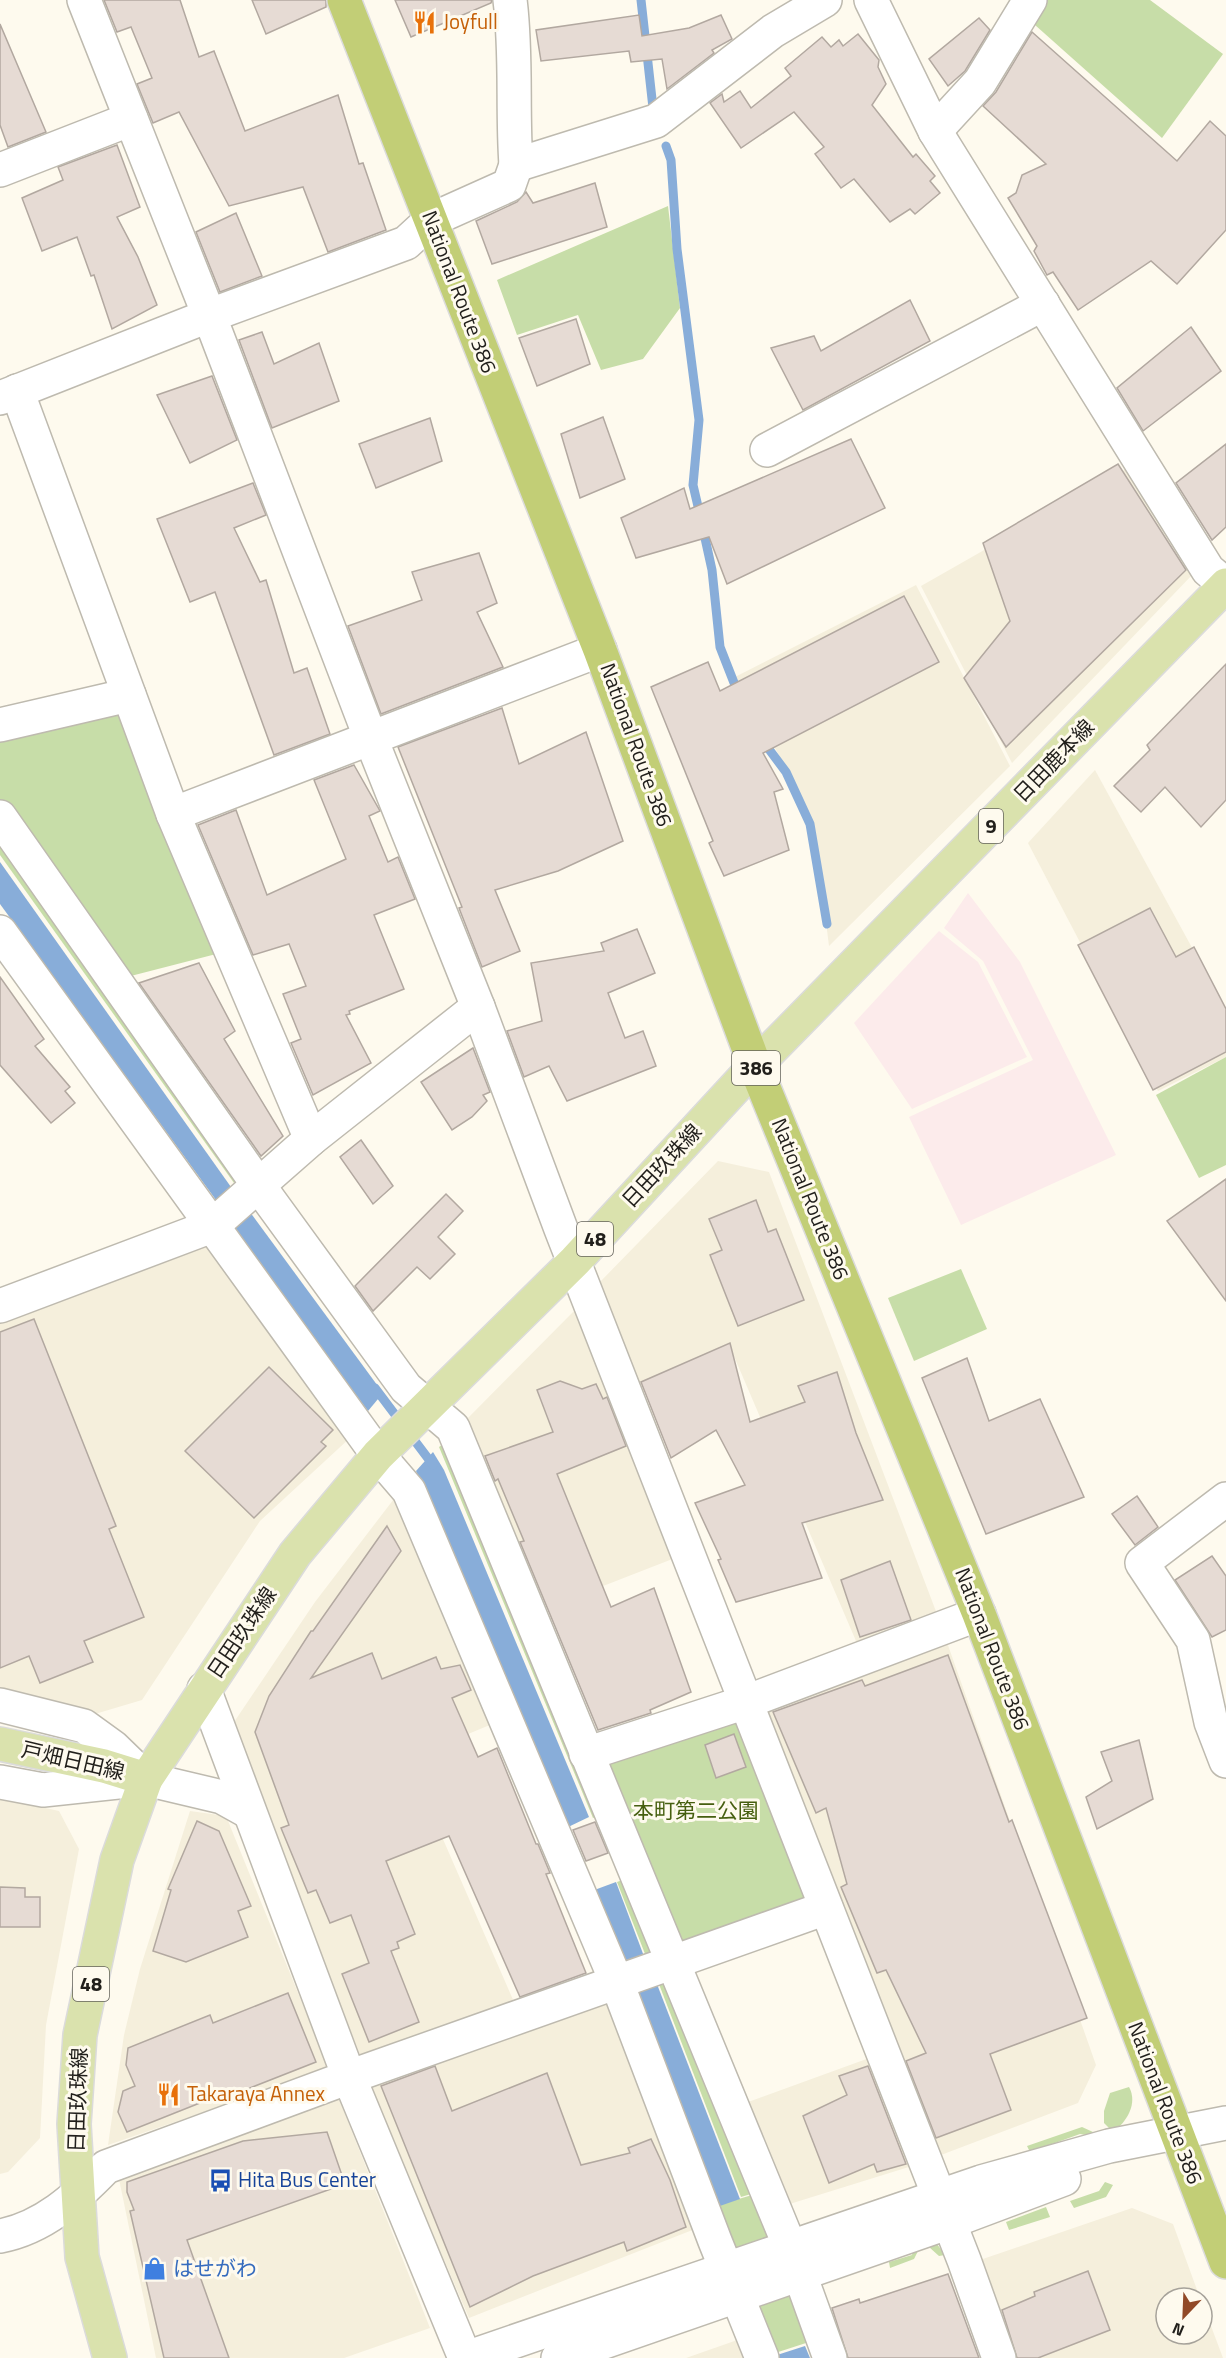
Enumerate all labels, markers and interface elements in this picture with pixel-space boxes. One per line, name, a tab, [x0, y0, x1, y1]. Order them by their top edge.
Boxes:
place label: Joyfull	[443, 5, 498, 37]
restaurant icon: Joyfull	[412, 9, 438, 35]
street label: National Route 386	[414, 206, 506, 378]
street label: National Route 386	[593, 658, 681, 831]
street label: 日田鹿本線	[1005, 711, 1101, 809]
road number: 9	[979, 809, 1003, 843]
road number: 386	[732, 1051, 780, 1085]
street label: National Route 386	[764, 1113, 858, 1284]
street label: 日田玖珠線	[614, 1116, 709, 1215]
road number: 48	[577, 1222, 613, 1256]
street label: National Route 386	[947, 1563, 1039, 1735]
street label: 日田玖珠線	[199, 1580, 284, 1685]
street label: 戸畑日田線	[18, 1733, 128, 1787]
park label: 本町第二公園	[633, 1794, 759, 1826]
road number: 48	[73, 1967, 109, 2001]
street label: National Route 386	[1120, 2017, 1212, 2189]
street label: 日田玖珠線	[59, 2047, 95, 2153]
place label: Takaraya Annex	[187, 2077, 326, 2109]
restaurant icon: Takaraya Annex	[156, 2081, 182, 2107]
place label: Hita Bus Center	[238, 2163, 376, 2195]
bus stop icon: Hita Bus Center	[207, 2167, 233, 2193]
place label: はせがわ	[173, 2252, 257, 2284]
shop icon: はせがわ	[142, 2256, 168, 2282]
north arrow	[1154, 2286, 1214, 2346]
text: N	[1168, 2317, 1188, 2343]

